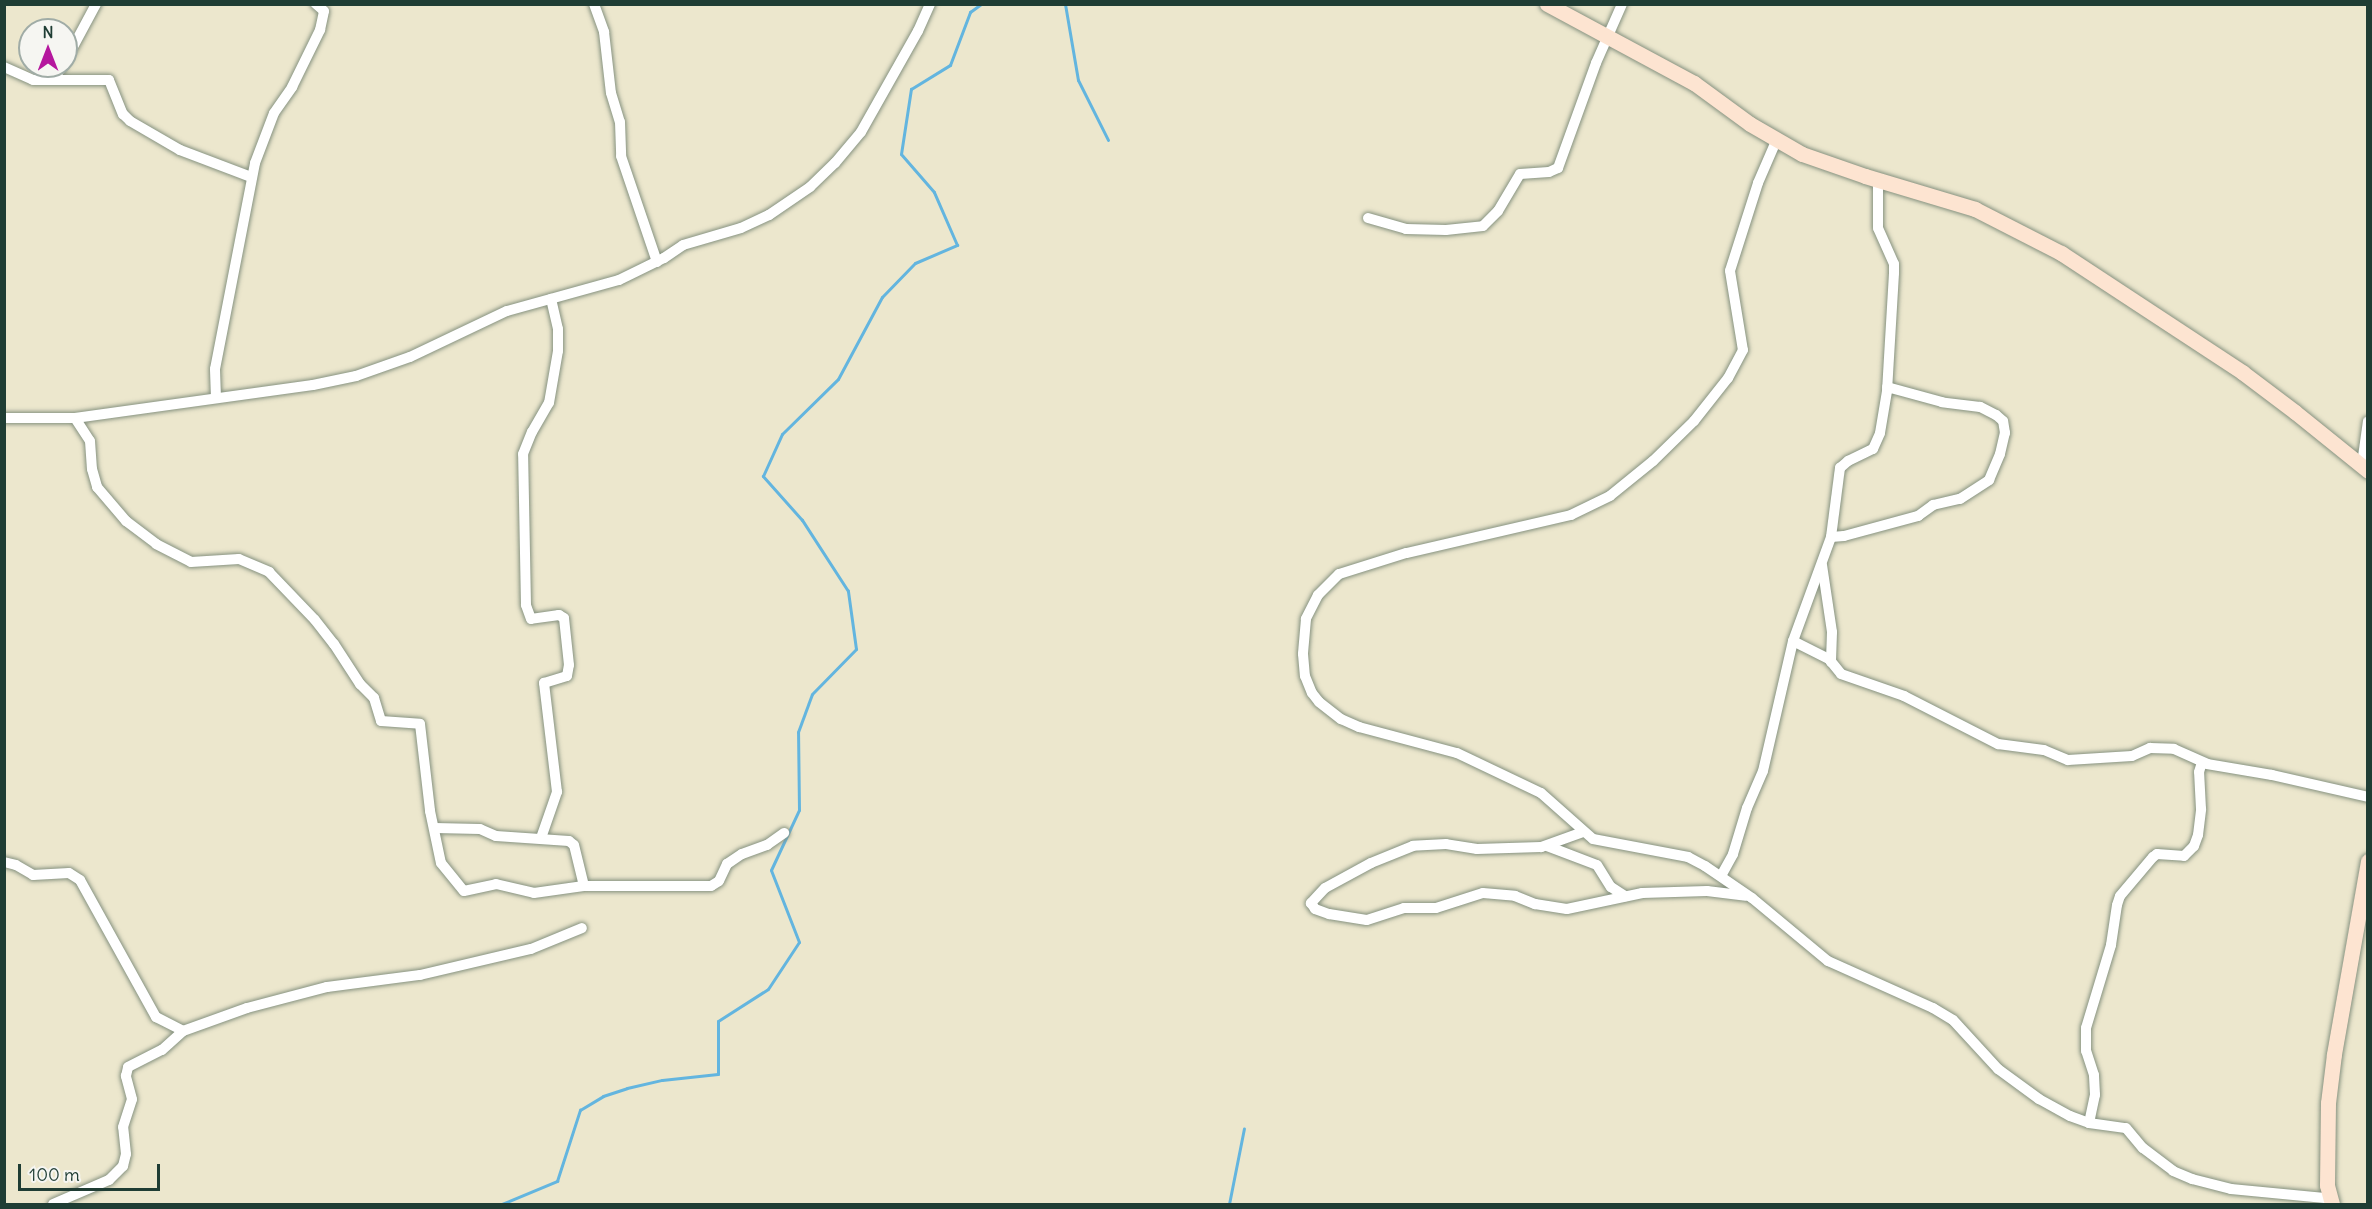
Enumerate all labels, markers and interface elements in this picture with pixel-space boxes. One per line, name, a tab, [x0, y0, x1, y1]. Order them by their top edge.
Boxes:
north arrow	[18, 18, 78, 78]
text: N	[42, 22, 54, 42]
scale bar	[21, 1152, 164, 1190]
text: 100 m	[29, 1163, 80, 1186]

